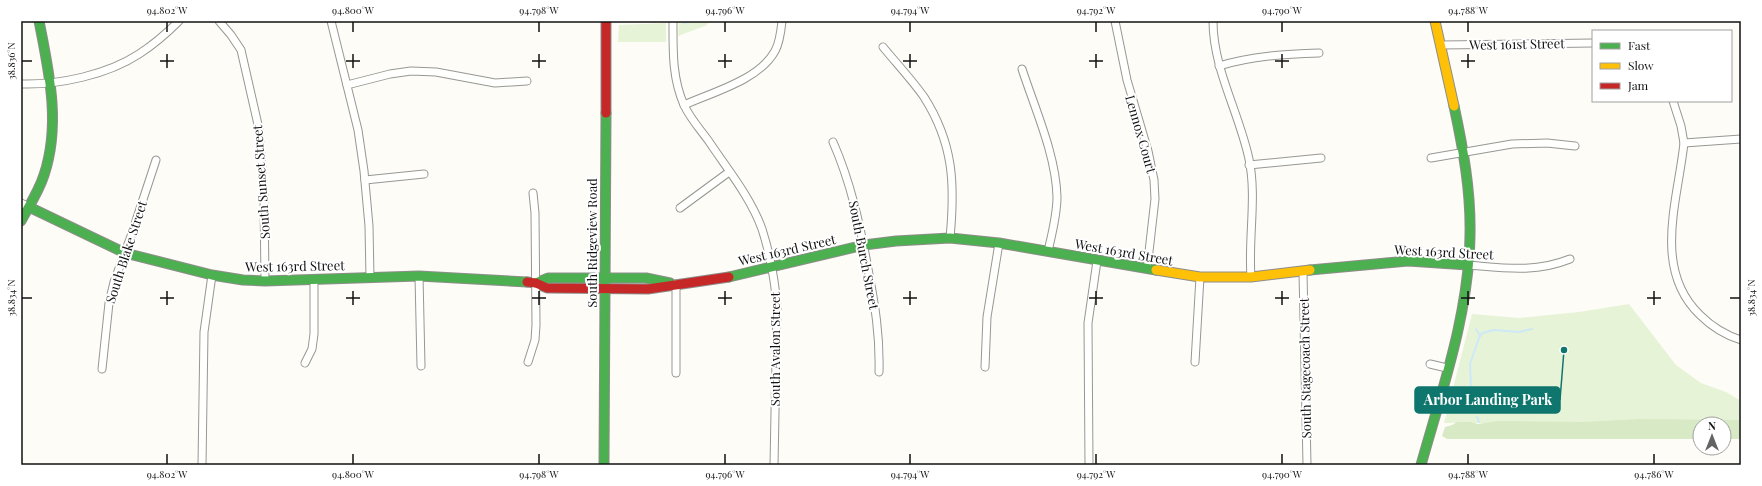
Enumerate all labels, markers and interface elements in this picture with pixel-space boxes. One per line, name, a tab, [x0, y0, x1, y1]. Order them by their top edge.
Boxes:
text: 94.802°W	[147, 3, 188, 17]
text: 94.800°W	[332, 3, 375, 17]
text: 94.798°W	[519, 3, 560, 17]
text: 94.796°W	[705, 3, 746, 17]
text: 94.794°W	[891, 3, 930, 17]
text: 94.792°W	[1077, 3, 1116, 17]
text: 94.790°W	[1262, 3, 1303, 17]
text: 94.788°W	[1448, 3, 1489, 17]
legend	[1592, 30, 1732, 102]
street label: West 161st Street	[1468, 34, 1565, 53]
text: Fast	[1628, 37, 1651, 53]
text: 38.836°N	[4, 42, 18, 80]
text: Slow	[1628, 57, 1654, 73]
text: Jam	[1627, 77, 1649, 93]
street label: Lennox Court	[1122, 93, 1161, 175]
street label: South Sunset Street	[248, 124, 273, 240]
street label: South Ridgeview Road	[583, 178, 600, 308]
street label: South Blake Street	[101, 198, 150, 305]
street label: South Burch Street	[846, 199, 883, 311]
street label: West 163rd Street	[736, 230, 838, 269]
street label: West 163rd Street	[1073, 234, 1175, 269]
street label: West 163rd Street	[1393, 240, 1495, 263]
street label: West 163rd Street	[244, 256, 345, 275]
text: 38.834°N	[4, 280, 18, 316]
text: 38.834°N	[1744, 280, 1758, 316]
street label: South Avalon Street	[766, 291, 783, 406]
street label: South Stagecoach Street	[1295, 297, 1314, 438]
callout: Arbor Landing Park	[1415, 387, 1560, 413]
text: Arbor Landing Park	[1423, 390, 1553, 409]
north arrow	[1692, 416, 1732, 456]
text: N	[1708, 418, 1716, 433]
text: 94.802°W	[147, 467, 188, 481]
text: 94.800°W	[332, 467, 375, 481]
text: 94.798°W	[519, 467, 560, 481]
text: 94.796°W	[705, 467, 746, 481]
text: 94.794°W	[891, 467, 930, 481]
text: 94.792°W	[1077, 467, 1116, 481]
text: 94.790°W	[1262, 467, 1303, 481]
text: 94.788°W	[1448, 467, 1489, 481]
text: 94.786°W	[1634, 467, 1675, 481]

